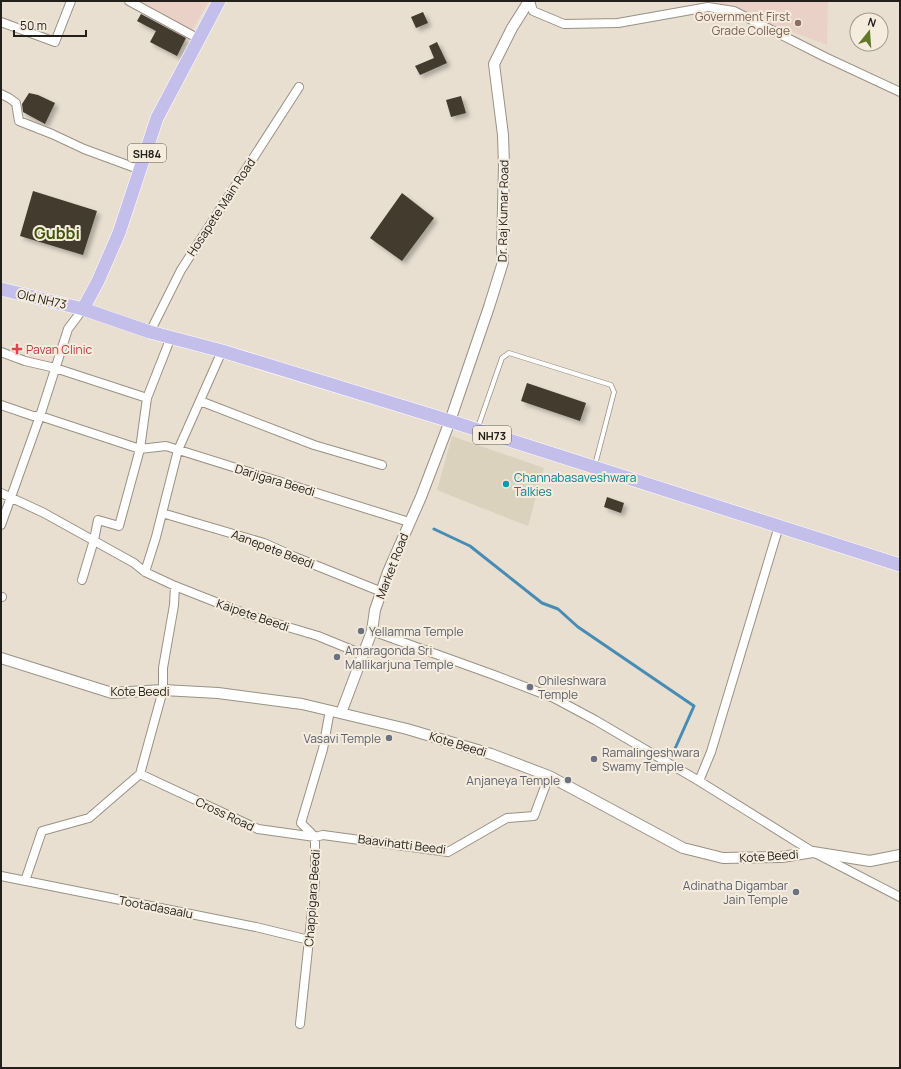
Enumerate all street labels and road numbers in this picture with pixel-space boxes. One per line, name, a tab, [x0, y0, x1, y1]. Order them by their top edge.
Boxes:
road number: SH84	[128, 144, 166, 162]
street label: Hosapete Main Road	[183, 155, 259, 259]
street label: Dr. Raj Kumar Road	[494, 160, 512, 262]
street label: Old NH73	[16, 285, 68, 313]
road number: NH73	[473, 426, 511, 444]
street label: Darjigara Beedi	[233, 460, 317, 500]
street label: Aanepete Beedi	[229, 525, 317, 573]
street label: Market Road	[372, 530, 412, 602]
street label: Kaipete Beedi	[214, 595, 292, 635]
street label: Kote Beedi	[110, 683, 170, 700]
street label: Kote Beedi	[427, 727, 489, 761]
street label: Cross Road	[193, 793, 257, 835]
street label: Baavihatti Beedi	[357, 830, 447, 858]
street label: Kote Beedi	[739, 845, 799, 867]
street label: Chappigara Beedi	[300, 849, 324, 947]
street label: Tootadasaalu	[117, 891, 195, 923]

